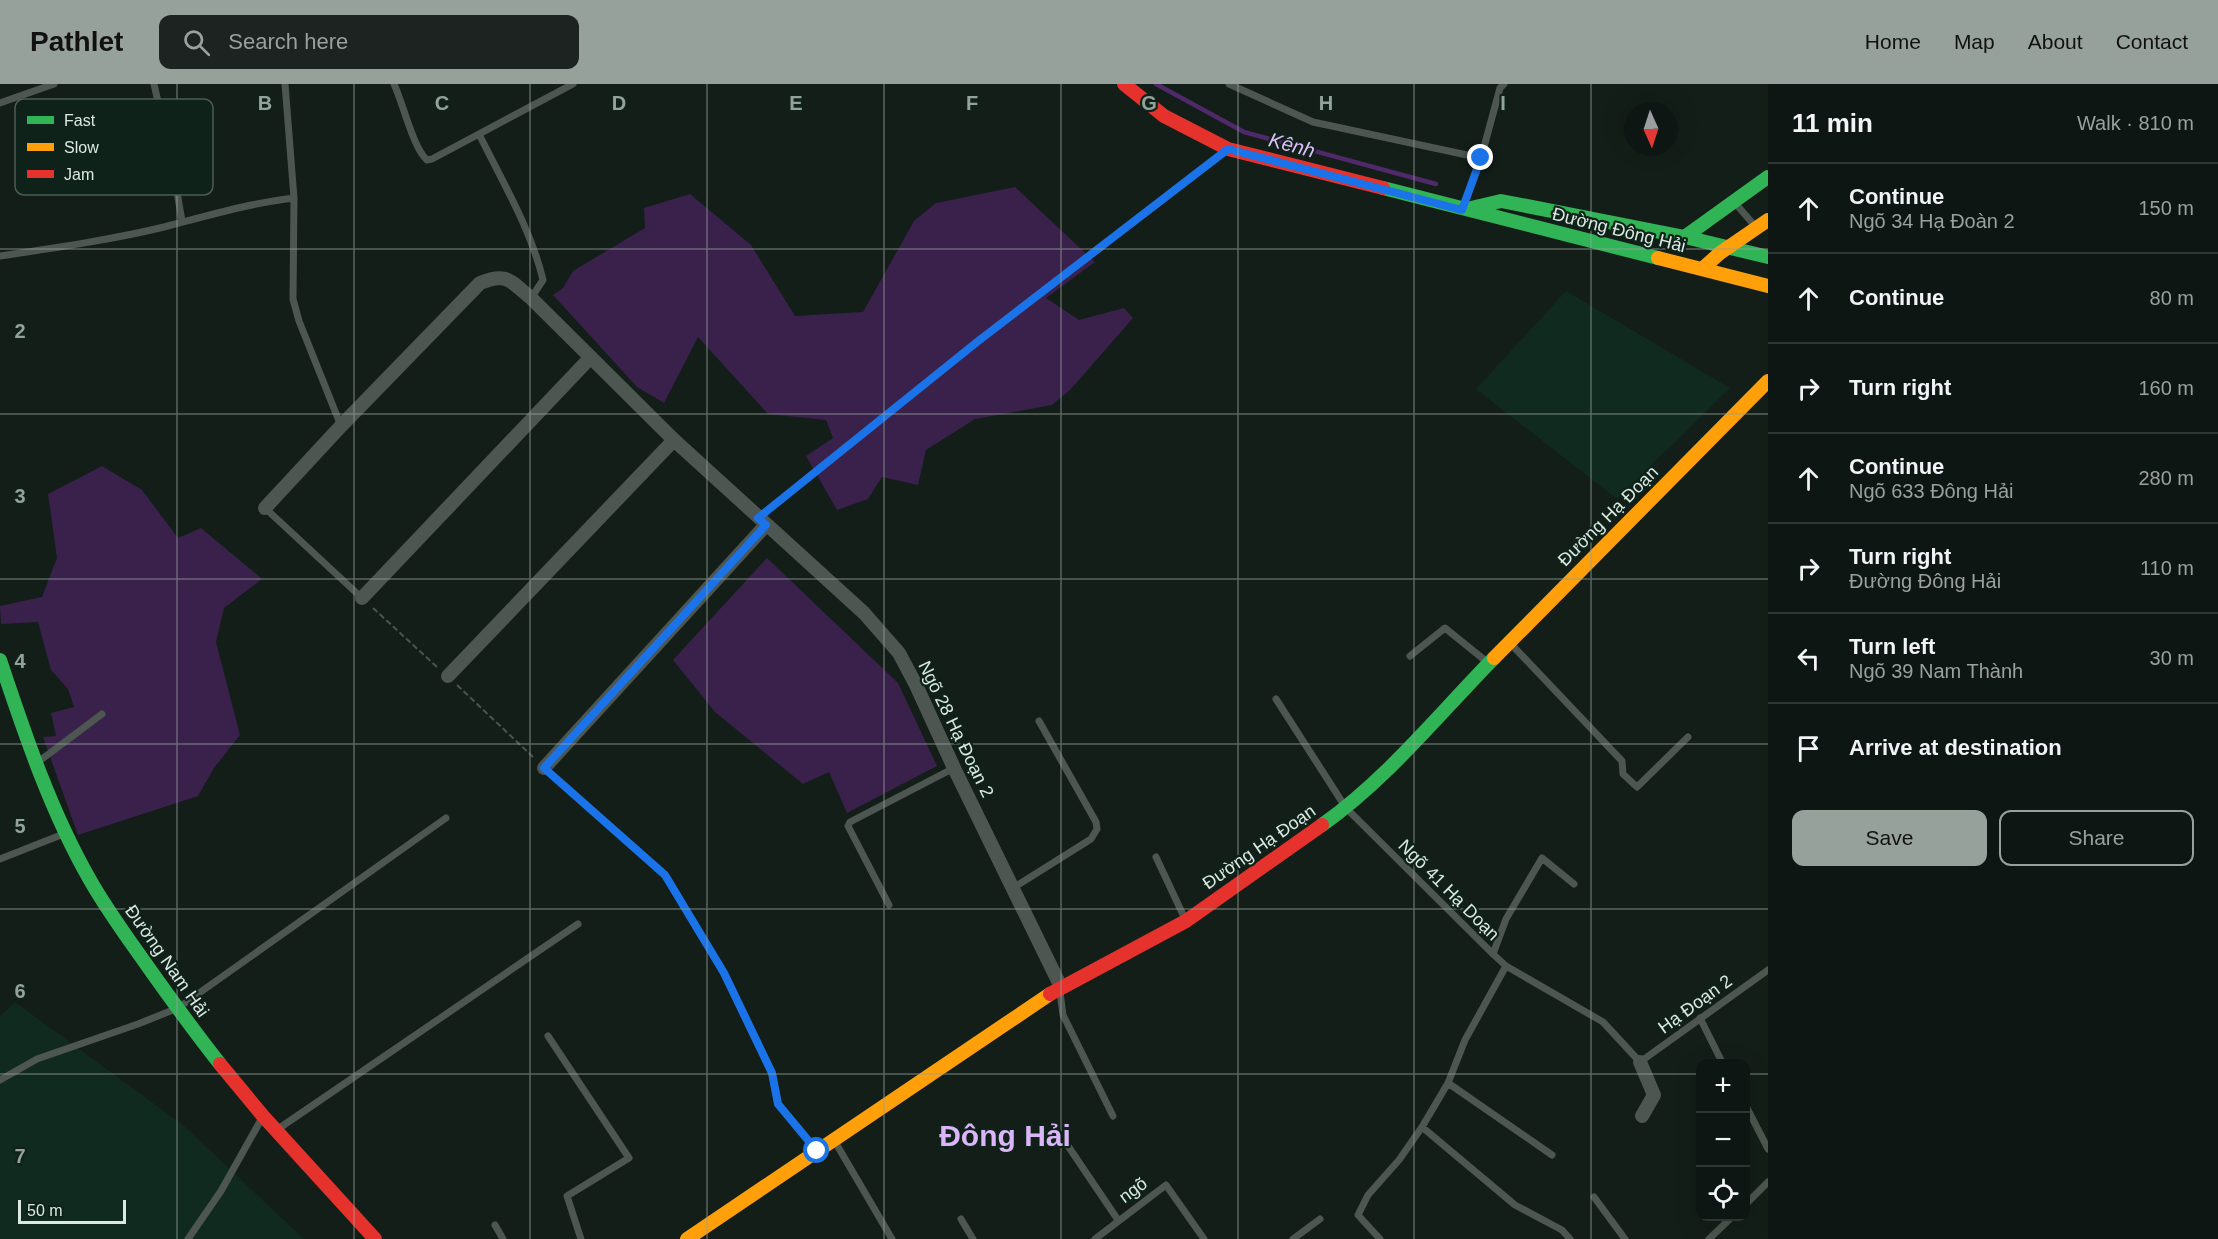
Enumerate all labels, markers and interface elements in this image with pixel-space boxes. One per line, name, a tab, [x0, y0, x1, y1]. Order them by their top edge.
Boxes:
search box	[159, 15, 579, 69]
text: Pathlet	[30, 26, 123, 57]
icon: search	[180, 26, 213, 59]
text: Search here	[228, 29, 348, 54]
text: Home	[1865, 30, 1921, 53]
text: Map	[1954, 30, 1995, 53]
text: About	[2028, 30, 2083, 53]
text: Contact	[2116, 30, 2188, 53]
text: B	[258, 92, 272, 114]
text: C	[435, 92, 449, 114]
text: D	[612, 92, 626, 114]
text: E	[789, 92, 803, 114]
text: F	[966, 92, 978, 114]
text: G	[1141, 92, 1157, 114]
text: H	[1319, 92, 1333, 114]
text: I	[1500, 92, 1506, 114]
legend	[15, 99, 213, 195]
north arrow	[1624, 102, 1678, 156]
text: 11 min	[1792, 108, 1873, 138]
text: Fast	[64, 112, 96, 129]
text: Walk · 810 m	[2077, 112, 2194, 134]
water label: Kênh	[1267, 128, 1317, 162]
text: Slow	[64, 139, 99, 156]
route end	[1467, 144, 1493, 170]
text: Jam	[64, 166, 94, 183]
text: Continue	[1849, 184, 1944, 209]
icon: ahead	[1792, 192, 1825, 225]
text: 150 m	[2138, 197, 2194, 219]
street label: Đường Đông Hải	[1550, 204, 1688, 256]
text: Ngõ 34 Hạ Đoàn 2	[1849, 210, 2015, 232]
icon: ahead	[1792, 282, 1825, 315]
text: Continue	[1849, 285, 1944, 310]
text: 80 m	[2150, 287, 2194, 309]
text: 2	[14, 320, 26, 342]
icon: right	[1792, 372, 1825, 405]
text: Turn right	[1849, 375, 1951, 400]
text: 160 m	[2138, 377, 2194, 399]
text: Continue	[1849, 454, 1944, 479]
street label: Đường Hạ Đoạn	[1554, 462, 1662, 570]
icon: ahead	[1792, 462, 1825, 495]
text: 280 m	[2138, 467, 2194, 489]
text: Ngõ 633 Đông Hải	[1849, 480, 2014, 502]
text: 3	[14, 485, 26, 507]
text: Turn right	[1849, 544, 1951, 569]
icon: right	[1792, 552, 1825, 585]
text: 110 m	[2140, 557, 2194, 579]
text: Đường Đông Hải	[1849, 570, 2001, 592]
text: Turn left	[1849, 634, 1935, 659]
icon: left	[1792, 642, 1825, 675]
text: 30 m	[2150, 647, 2194, 669]
text: 4	[14, 650, 26, 672]
street label: Ngõ 28 Hạ Đoạn 2	[914, 658, 998, 800]
text: Ngõ 39 Nam Thành	[1849, 660, 2023, 682]
icon: arrive	[1792, 732, 1825, 765]
text: Arrive at destination	[1849, 735, 2062, 760]
street label: Đường Hạ Đoạn	[1199, 801, 1319, 893]
button: Save	[1792, 810, 1987, 866]
button: Share	[1999, 810, 2194, 866]
text: 5	[14, 815, 26, 837]
street label: Ngõ 41 Hạ Doạn	[1395, 836, 1503, 944]
street label: Đường Nam Hải	[121, 901, 213, 1021]
street label: Hạ Đoạn 2	[1654, 971, 1736, 1037]
text: 6	[14, 980, 26, 1002]
map controls	[1696, 1059, 1750, 1221]
button: +	[1696, 1059, 1750, 1113]
button: −	[1696, 1113, 1750, 1167]
district label: Đông Hải	[939, 1119, 1071, 1152]
route start	[803, 1137, 829, 1163]
text: 7	[14, 1145, 26, 1167]
button: locate	[1696, 1167, 1750, 1221]
street label: ngõ	[1115, 1173, 1151, 1207]
scale bar	[18, 1197, 126, 1224]
text: 50 m	[27, 1202, 63, 1219]

